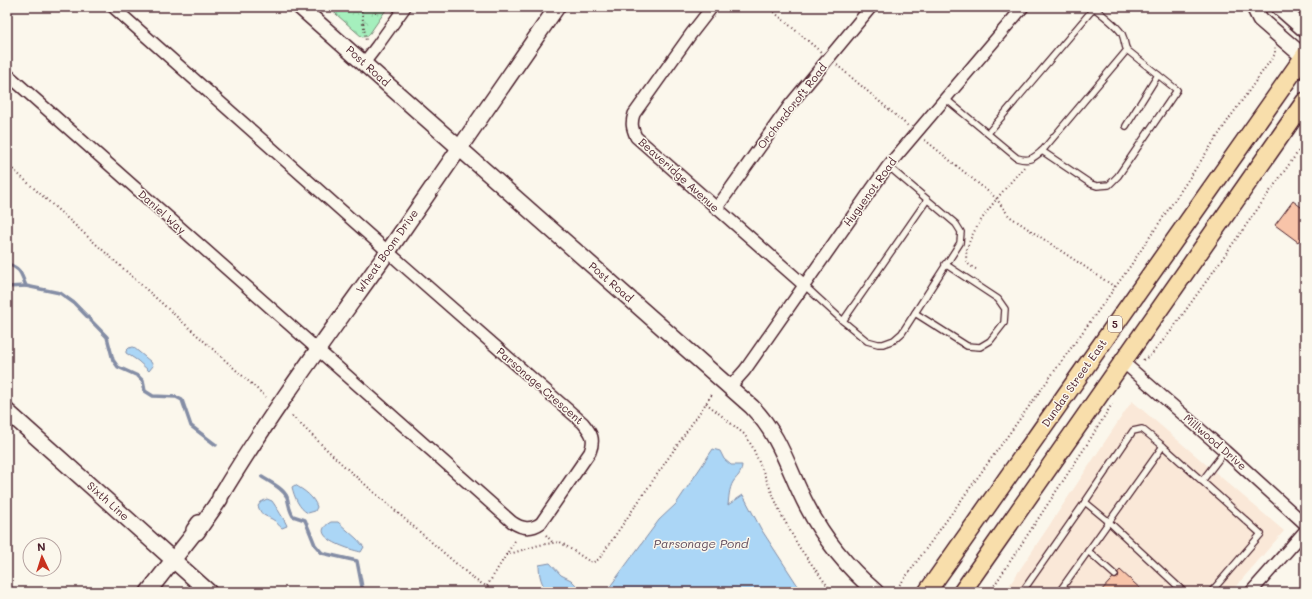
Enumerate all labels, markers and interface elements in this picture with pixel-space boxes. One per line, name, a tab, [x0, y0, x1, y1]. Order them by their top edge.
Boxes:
street label: Post Road	[343, 42, 394, 89]
street label: Orchardcroft Road	[753, 60, 830, 152]
street label: Beaveridge Avenue	[636, 134, 723, 215]
street label: Huguenot Road	[840, 154, 900, 229]
street label: Daniel Way	[135, 186, 190, 237]
street label: Wheat Boom Drive	[352, 206, 421, 296]
street label: Post Road	[586, 258, 637, 305]
road number: 5	[1108, 316, 1122, 332]
street label: Dundas Street East	[1038, 336, 1110, 430]
street label: Parsonage Crescent	[494, 344, 587, 428]
street label: Millwood Drive	[1181, 410, 1250, 473]
street label: Sixth Line	[84, 478, 133, 524]
water label: Parsonage Pond	[654, 535, 750, 551]
north arrow	[22, 537, 62, 577]
text: N	[37, 539, 46, 554]

